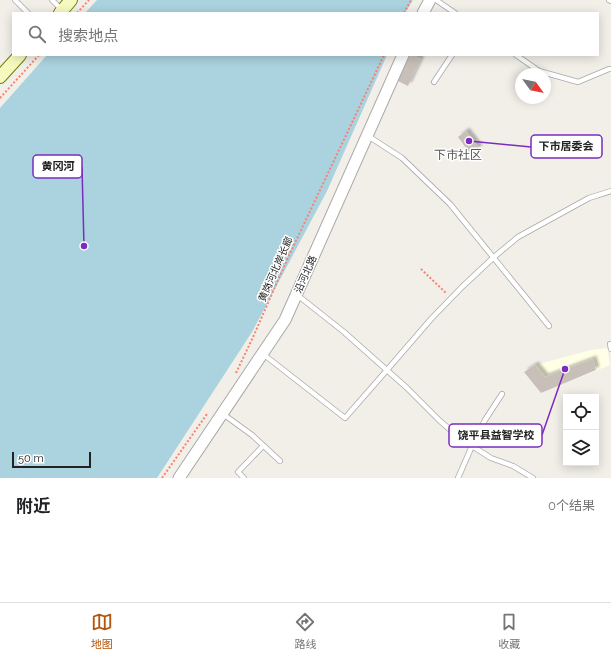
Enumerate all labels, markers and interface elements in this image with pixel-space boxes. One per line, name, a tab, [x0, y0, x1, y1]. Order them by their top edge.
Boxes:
search box	[12, 12, 599, 56]
icon: search	[26, 23, 48, 45]
text: 搜索地点	[58, 27, 118, 45]
north arrow	[515, 68, 551, 104]
callout: 下市居委会	[531, 135, 602, 158]
text: 下市居委会	[539, 140, 594, 153]
district label: 下市社区	[434, 148, 482, 162]
callout: 黄冈河	[33, 155, 82, 178]
text: 黄冈河	[42, 160, 75, 173]
street label: 黄岗河北岸长廊	[256, 235, 295, 303]
street label: 沿河北路	[292, 254, 319, 295]
map controls	[563, 394, 599, 466]
button: locate	[563, 394, 599, 430]
callout: 饶平县益智学校	[449, 424, 542, 447]
text: 饶平县益智学校	[458, 429, 535, 442]
button: layers	[563, 430, 599, 466]
scale bar	[12, 450, 91, 469]
text: 50 m	[18, 452, 44, 465]
text: 附近	[16, 496, 50, 516]
text: 0个结果	[548, 498, 595, 513]
tab: 地图	[91, 611, 113, 651]
tab: 路线	[294, 611, 316, 651]
tab: 收藏	[498, 611, 520, 651]

